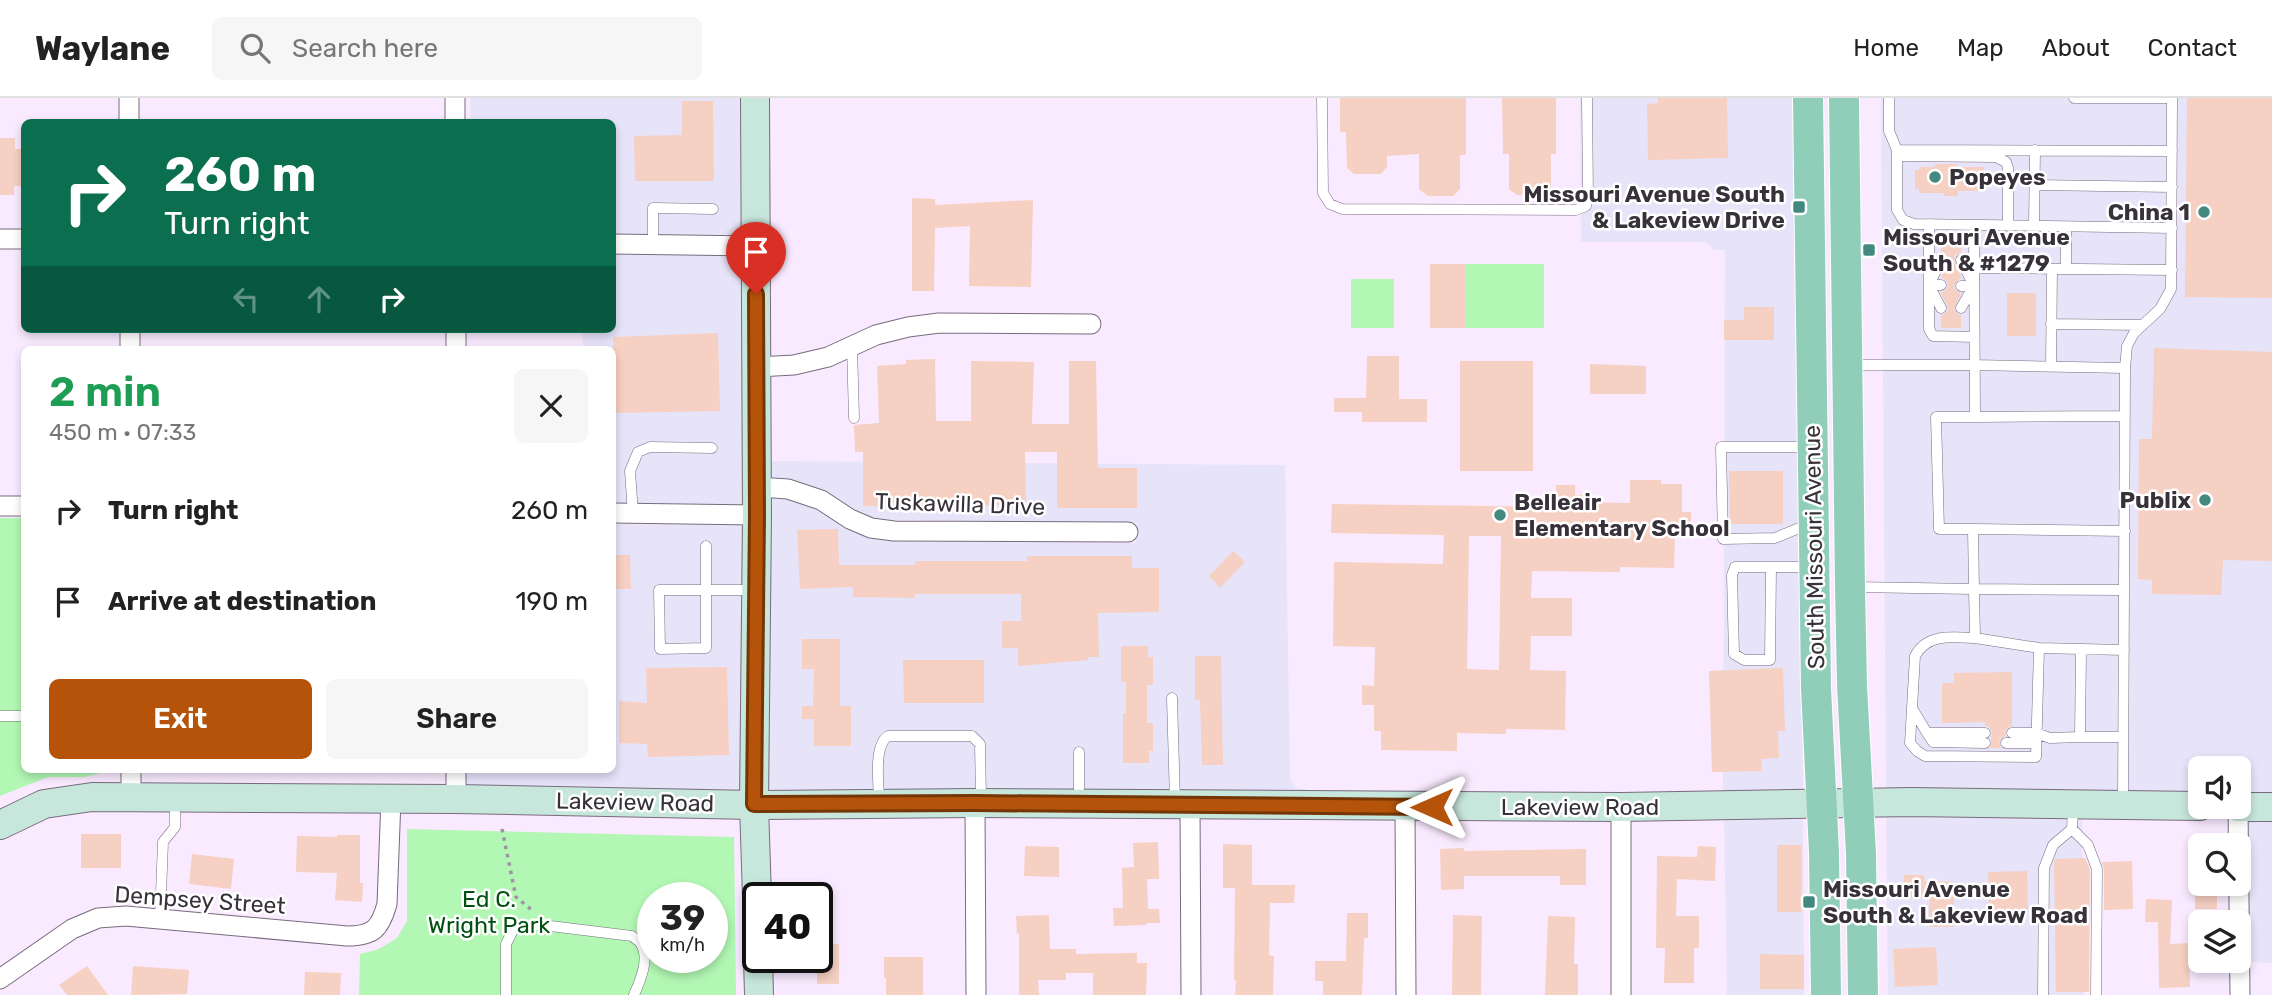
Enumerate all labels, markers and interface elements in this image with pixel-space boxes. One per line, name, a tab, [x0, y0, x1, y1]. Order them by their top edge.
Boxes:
search box	[212, 17, 702, 80]
text: Waylane	[35, 29, 170, 68]
icon: search	[236, 29, 274, 67]
text: Search here	[292, 33, 438, 64]
text: Home	[1853, 34, 1919, 62]
text: Map	[1957, 34, 2004, 62]
text: About	[2042, 34, 2110, 62]
text: Contact	[2148, 34, 2237, 62]
text: 260 m	[164, 145, 316, 203]
icon: right	[49, 147, 140, 238]
place label: Popeyes	[1949, 163, 2046, 191]
marker: Popeyes	[1927, 169, 1943, 185]
place label: Missouri Avenue South & Lakeview Drive	[1523, 180, 1785, 234]
place label: China 1	[2108, 198, 2190, 226]
marker: Missouri Avenue South & Lakeview Drive	[1791, 199, 1807, 215]
text: Turn right	[164, 204, 309, 242]
marker: China 1	[2196, 204, 2212, 220]
pin	[726, 222, 786, 294]
place label: Missouri Avenue South & #1279	[1883, 223, 2070, 277]
icon: arrive	[737, 233, 775, 271]
marker: Missouri Avenue South & #1279	[1861, 242, 1877, 258]
icon: left	[227, 280, 265, 318]
icon: ahead	[300, 280, 338, 318]
icon: right	[373, 280, 411, 318]
text: 2 min	[49, 367, 161, 417]
button: close	[514, 369, 588, 443]
text: 450 m · 07:33	[49, 418, 196, 446]
street label: South Missouri Avenue	[1798, 425, 1830, 669]
place label: Publix	[2120, 486, 2191, 514]
street label: Tuskawilla Drive	[874, 487, 1046, 521]
place label: Belleair Elementary School	[1514, 488, 1730, 542]
icon: right	[49, 492, 87, 530]
marker: Publix	[2197, 492, 2213, 508]
text: Turn right	[108, 495, 238, 526]
text: 260 m	[511, 495, 588, 526]
marker: Belleair Elementary School	[1492, 507, 1508, 523]
icon: arrive	[49, 583, 87, 621]
text: Arrive at destination	[108, 586, 376, 617]
text: 190 m	[515, 586, 588, 617]
button: Exit	[49, 679, 312, 759]
button: Share	[326, 679, 588, 759]
map controls	[2188, 756, 2251, 973]
button: sound	[2188, 756, 2251, 819]
position arrow	[1395, 770, 1469, 844]
street label: Lakeview Road	[556, 787, 714, 817]
street label: Lakeview Road	[1501, 793, 1659, 821]
button: search	[2188, 833, 2251, 896]
place label: Missouri Avenue South & Lakeview Road	[1823, 875, 2088, 929]
street label: Dempsey Street	[114, 880, 286, 920]
speed limit sign: 40	[742, 882, 833, 973]
park label: Ed C. Wright Park	[428, 885, 550, 939]
marker: Missouri Avenue South & Lakeview Road	[1801, 894, 1817, 910]
text: 39	[660, 897, 705, 939]
button: layers	[2188, 910, 2251, 973]
text: km/h	[660, 934, 705, 956]

